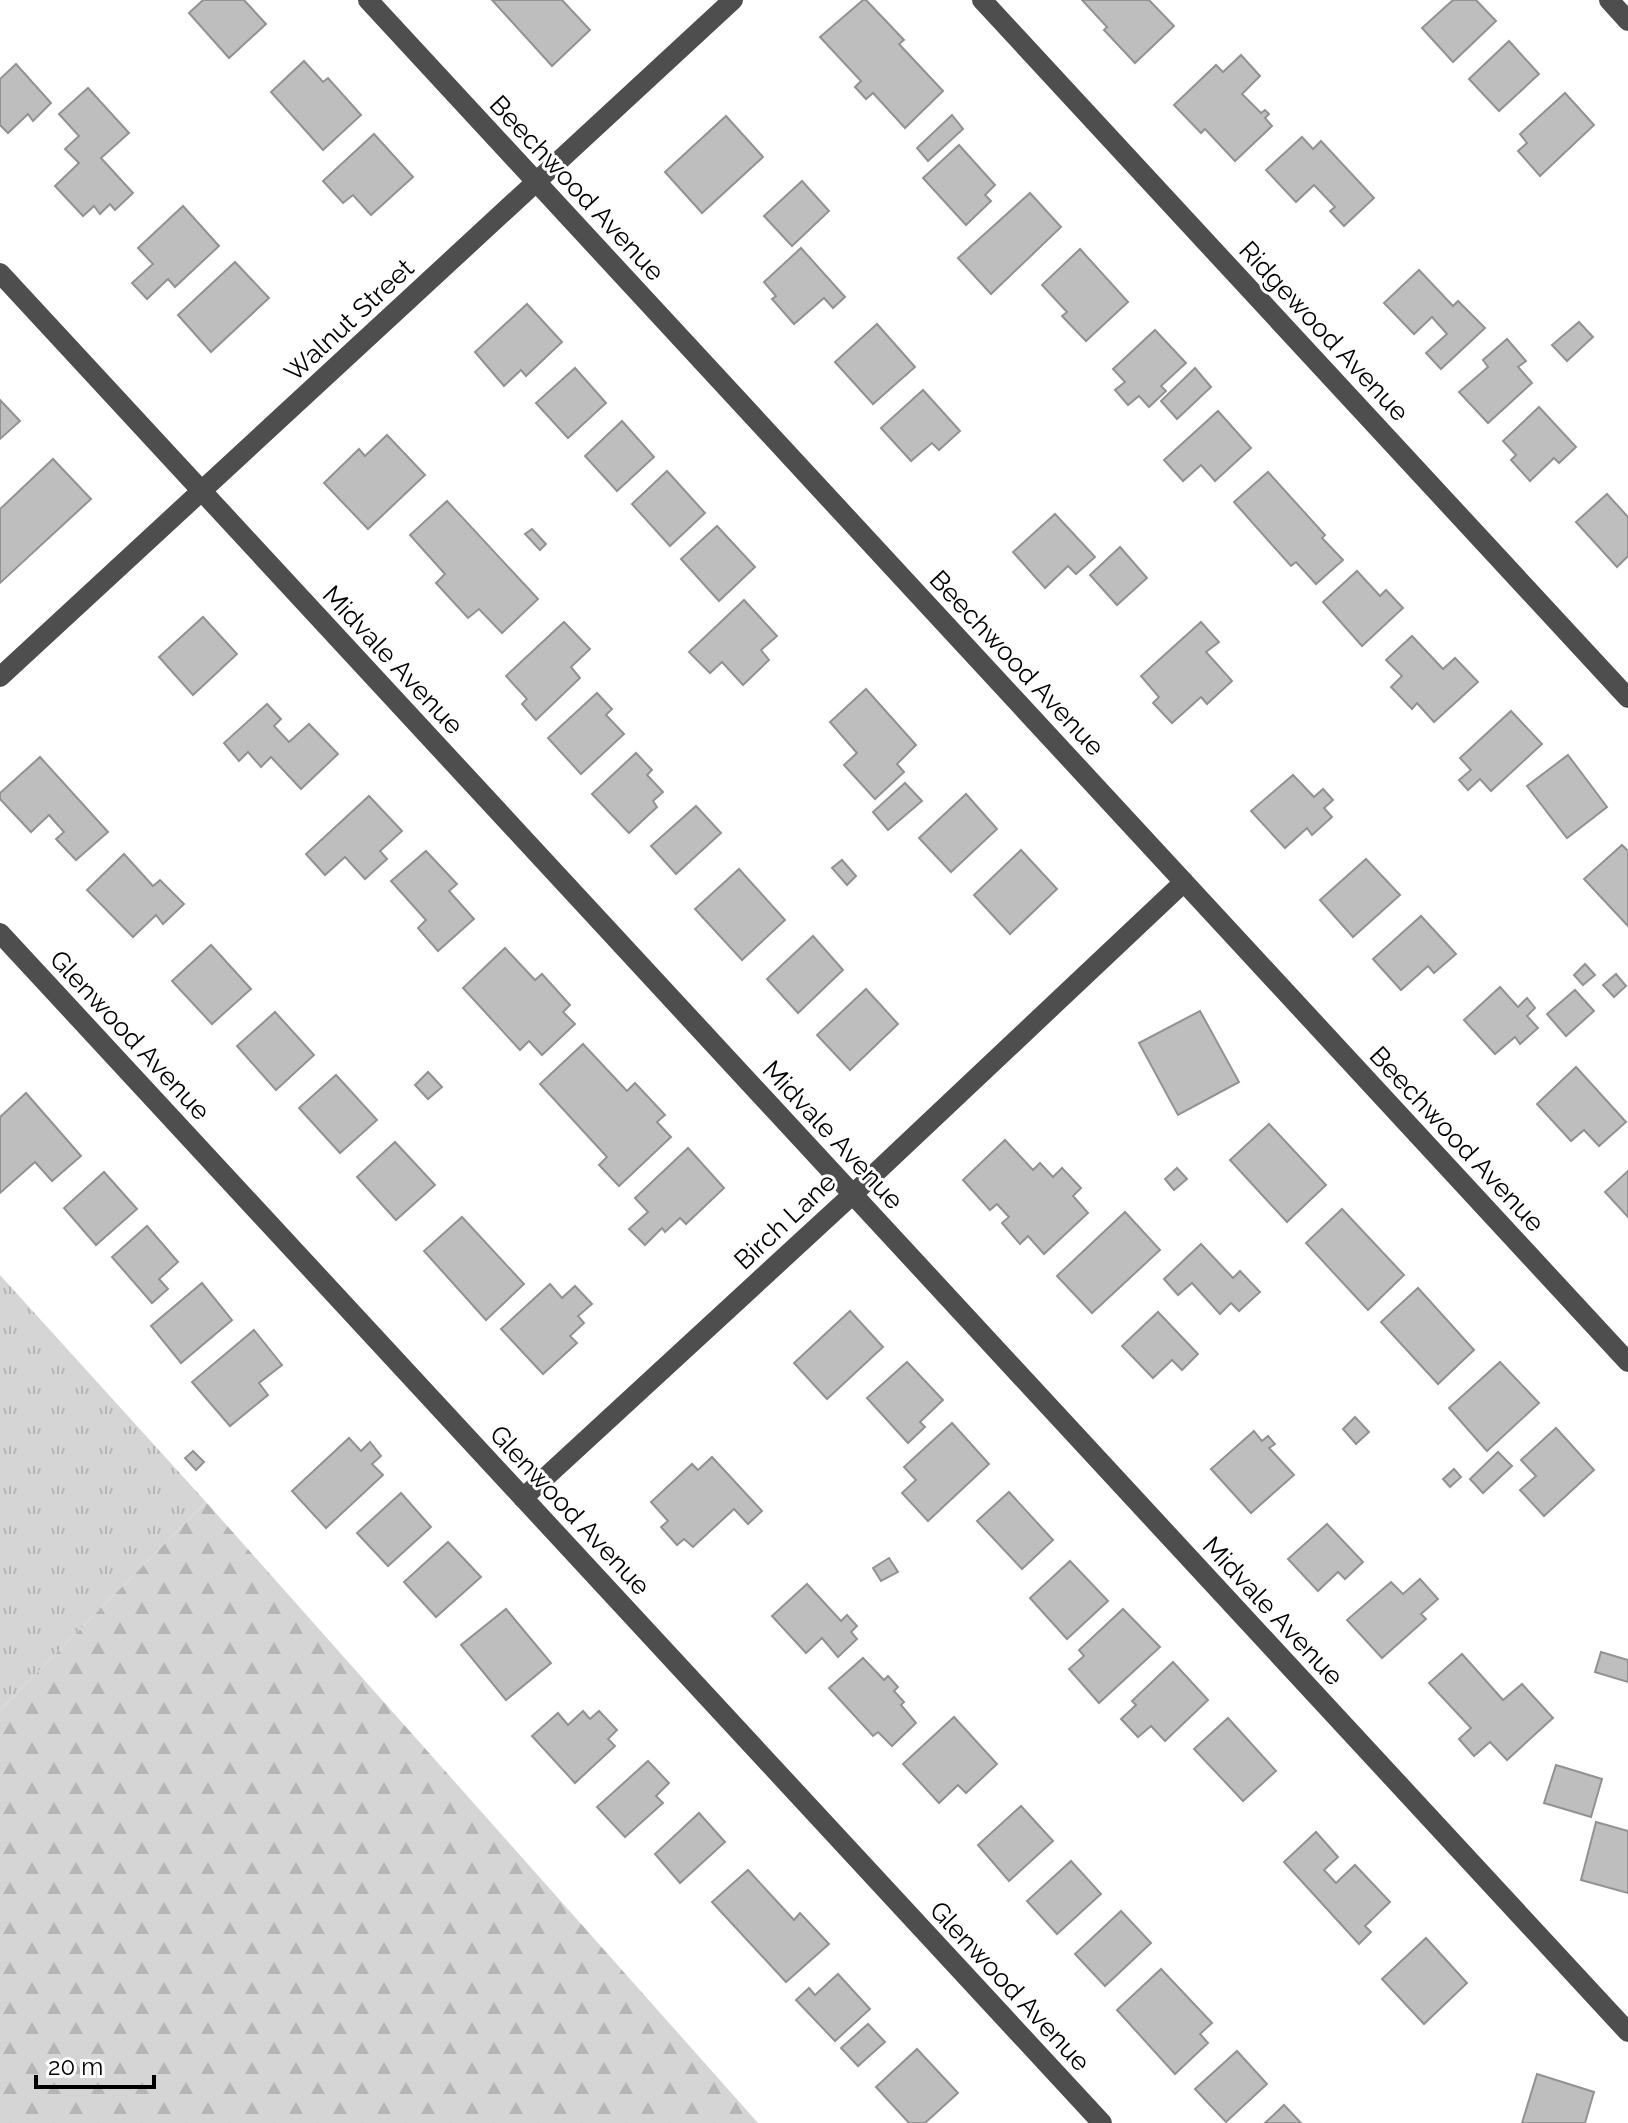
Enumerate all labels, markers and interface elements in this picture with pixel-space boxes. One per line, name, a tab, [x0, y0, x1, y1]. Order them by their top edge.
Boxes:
street label: Beechwood Avenue	[484, 89, 670, 287]
street label: Ridgewood Avenue	[1233, 235, 1415, 427]
street label: Walnut Street	[278, 253, 420, 387]
street label: Beechwood Avenue	[924, 564, 1110, 762]
street label: Midvale Avenue	[317, 580, 469, 740]
street label: Glenwood Avenue	[44, 944, 216, 1126]
street label: Beechwood Avenue	[1364, 1040, 1550, 1238]
street label: Midvale Avenue	[757, 1055, 909, 1215]
street label: Birch Lane	[728, 1167, 842, 1275]
street label: Glenwood Avenue	[484, 1419, 656, 1601]
street label: Midvale Avenue	[1197, 1531, 1349, 1691]
street label: Glenwood Avenue	[924, 1895, 1096, 2077]
scale bar	[36, 2039, 154, 2089]
text: 20 m	[48, 2052, 103, 2081]

